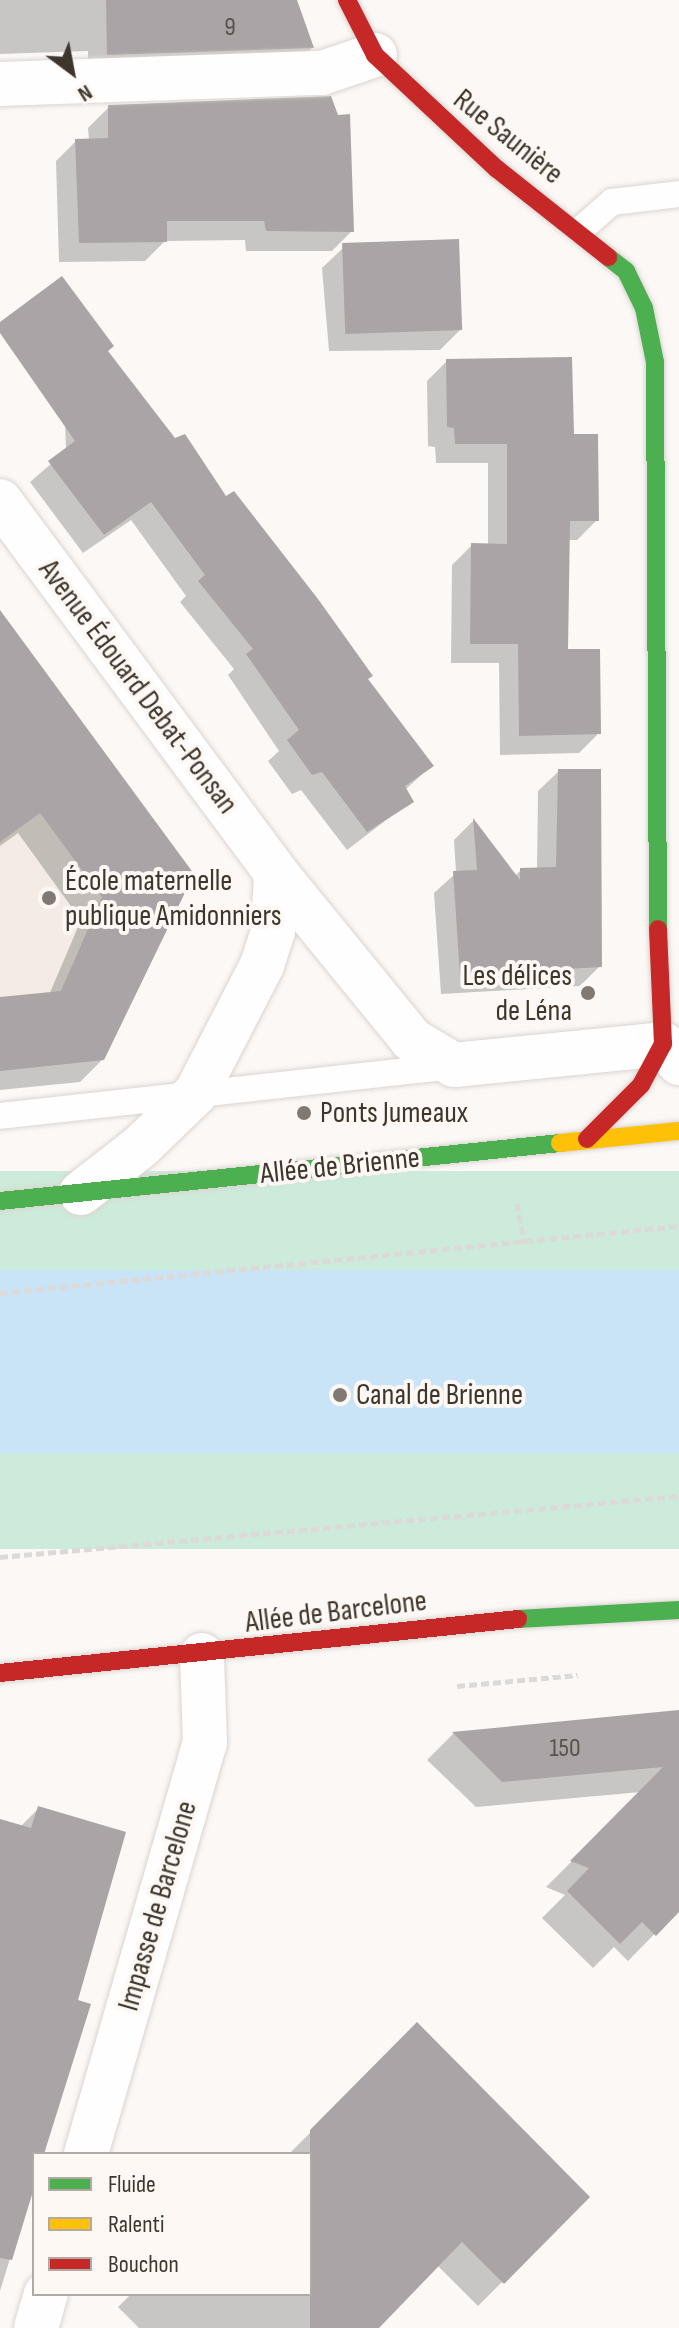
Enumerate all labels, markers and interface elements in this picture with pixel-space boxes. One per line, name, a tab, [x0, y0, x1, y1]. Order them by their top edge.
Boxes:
house number: 9	[224, 12, 236, 44]
north arrow	[32, 32, 112, 112]
text: N	[73, 78, 97, 107]
street label: Rue Saunière	[446, 82, 570, 192]
street label: Avenue Édouard Debat-Ponsan	[31, 553, 245, 821]
place label: École maternelle publique Amidonniers	[65, 863, 282, 934]
marker: École maternelle publique Amidonniers	[40, 889, 58, 907]
place label: Les délices de Léna	[463, 958, 572, 1028]
marker: Les délices de Léna	[579, 984, 597, 1002]
place label: Ponts Jumeaux	[320, 1095, 468, 1131]
marker: Ponts Jumeaux	[295, 1104, 313, 1122]
street label: Allée de Brienne	[259, 1140, 421, 1192]
place label: Canal de Brienne	[356, 1377, 523, 1413]
marker: Canal de Brienne	[331, 1386, 349, 1404]
street label: Allée de Barcelone	[243, 1583, 429, 1641]
house number: 150	[549, 1733, 581, 1765]
street label: Impasse de Barcelone	[111, 1797, 205, 2015]
legend	[32, 2152, 312, 2296]
text: Fluide	[108, 2170, 156, 2199]
text: Ralenti	[108, 2210, 164, 2239]
text: Bouchon	[108, 2250, 179, 2279]

